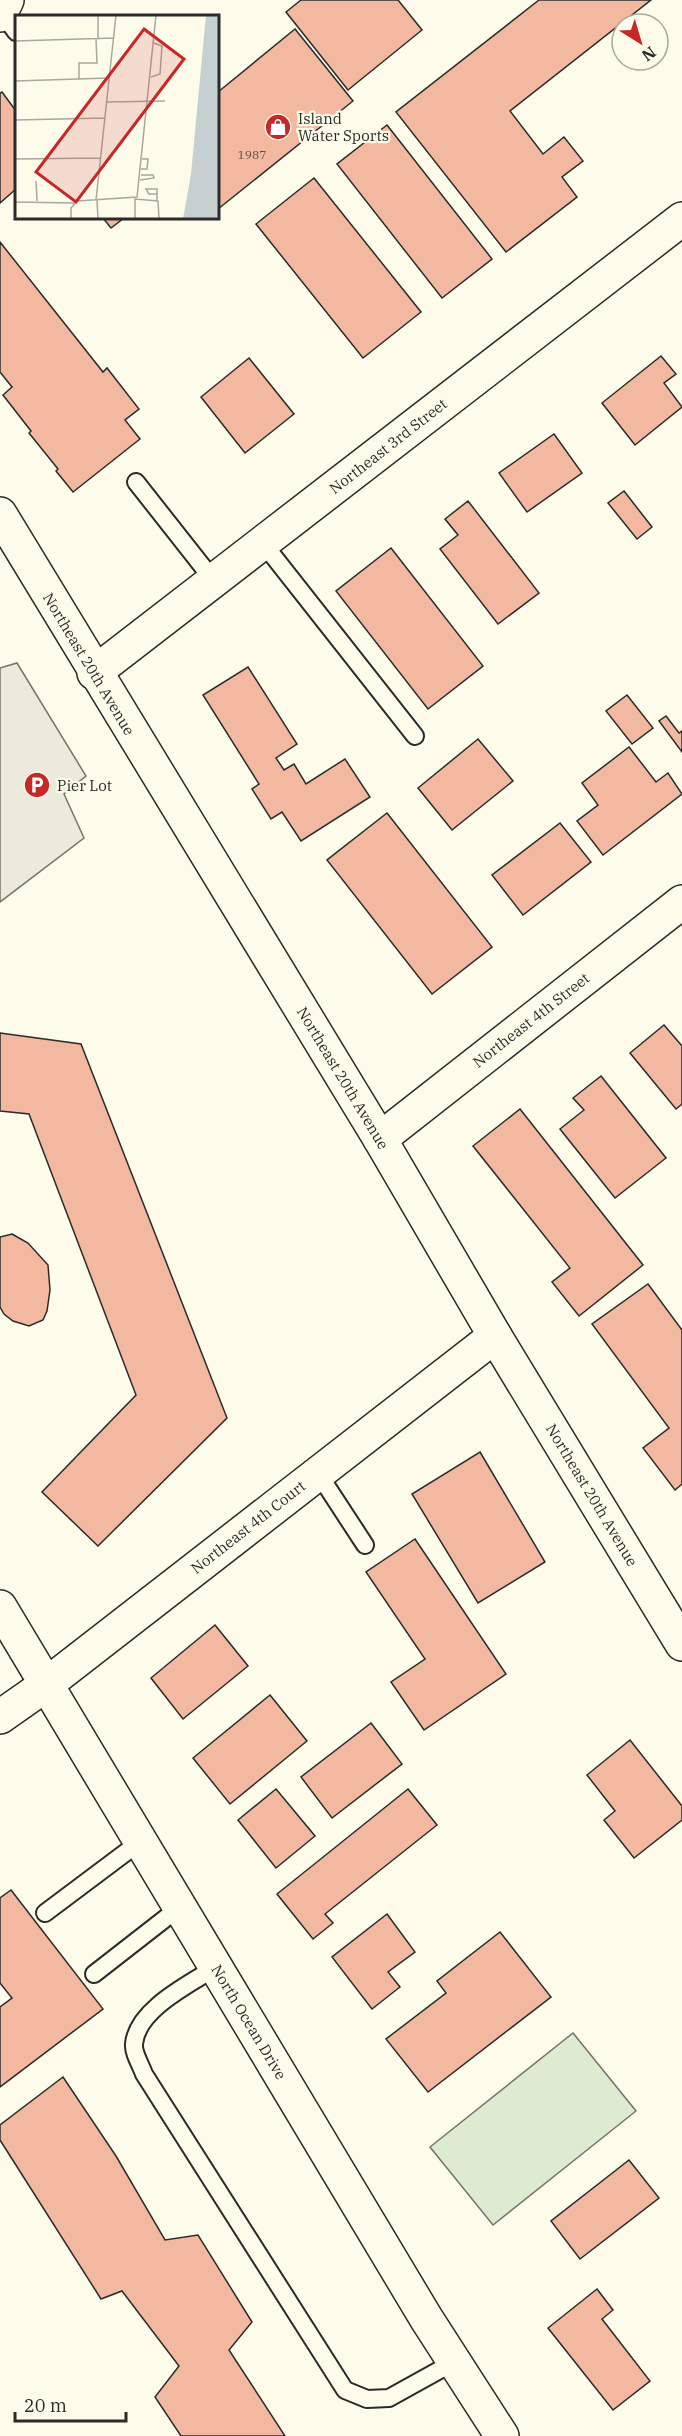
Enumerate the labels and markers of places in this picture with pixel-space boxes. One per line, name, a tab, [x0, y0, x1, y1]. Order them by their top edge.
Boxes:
place label: Island Water Sports	[298, 109, 389, 145]
shop icon: Island Water Sports	[263, 112, 293, 142]
parking icon: Pier Lot	[22, 770, 52, 800]
place label: Pier Lot	[57, 776, 112, 795]

